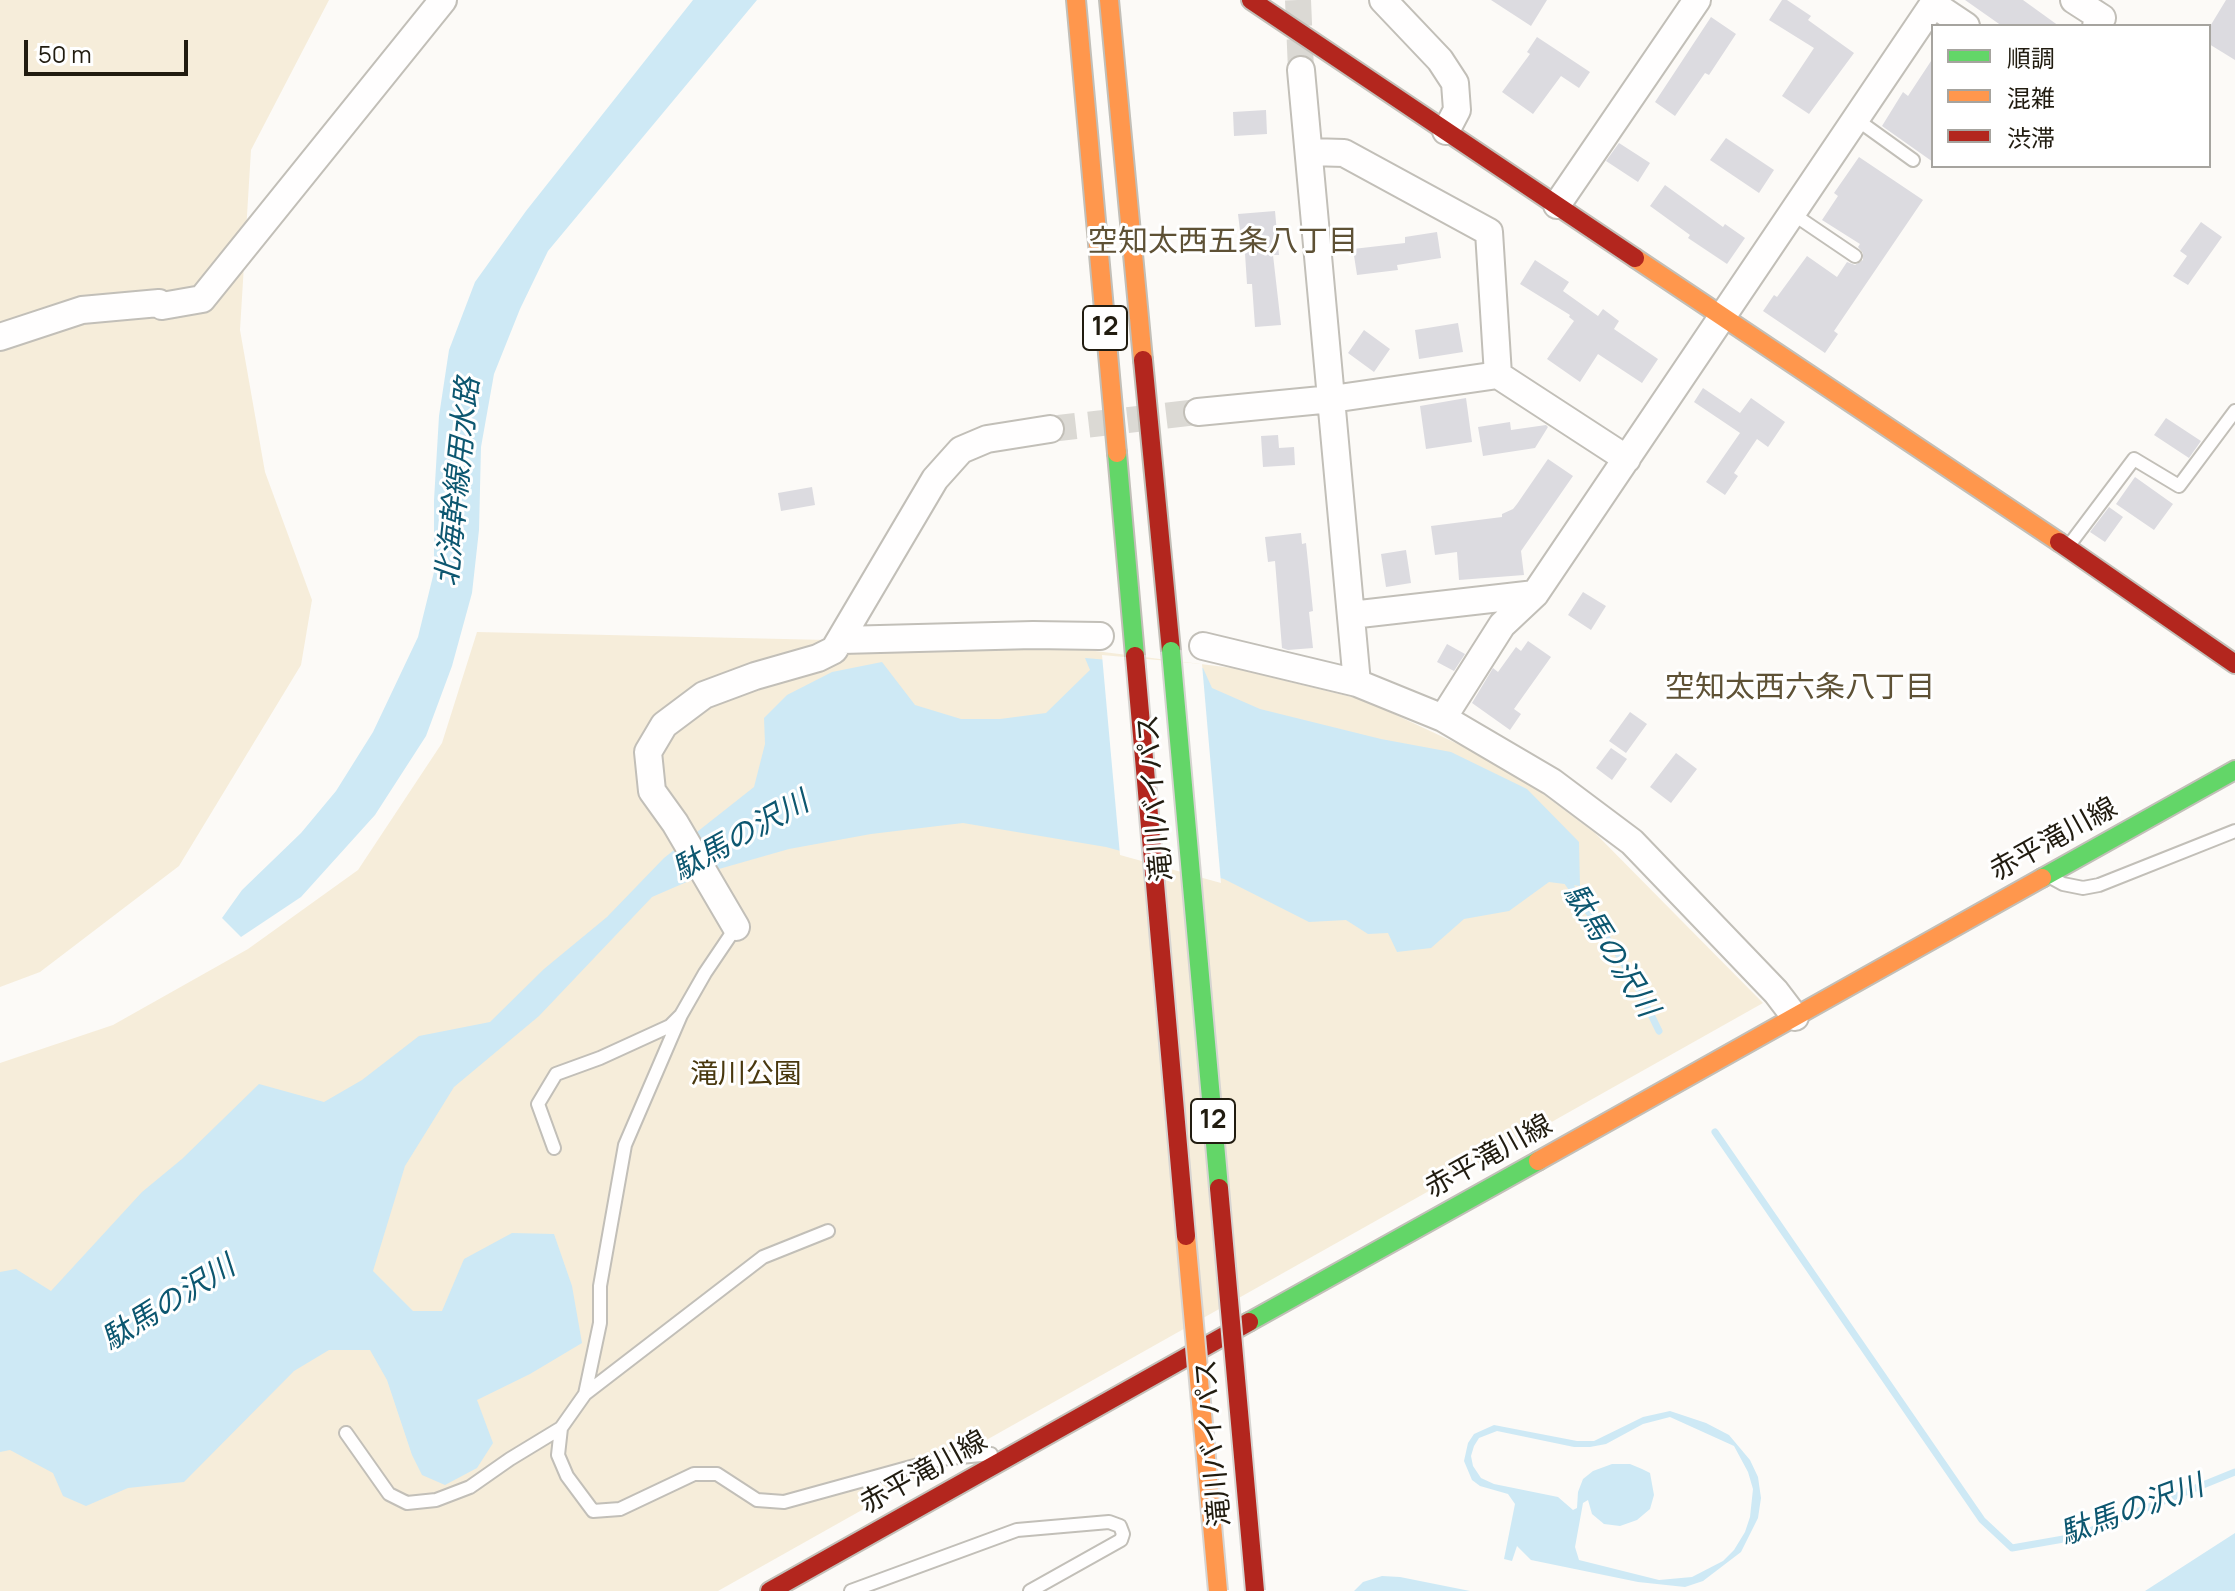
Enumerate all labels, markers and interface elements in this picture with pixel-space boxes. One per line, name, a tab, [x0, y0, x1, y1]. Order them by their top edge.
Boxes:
scale bar	[28, 24, 192, 74]
legend	[1931, 24, 2211, 168]
text: 50 m	[38, 37, 92, 70]
text: 順調	[2007, 41, 2055, 74]
text: 混雑	[2007, 81, 2055, 114]
text: 渋滞	[2007, 121, 2055, 154]
district label: 空知太西五条八丁目	[1088, 225, 1358, 261]
road number: 12	[1083, 306, 1127, 350]
water label: 北海幹線用水路	[430, 376, 488, 588]
district label: 空知太西六条八丁目	[1665, 671, 1935, 707]
street label: 滝川バイパス	[1132, 713, 1180, 883]
water label: 駄馬の沢川	[667, 785, 815, 889]
street label: 赤平滝川線	[1985, 791, 2123, 889]
water label: 駄馬の沢川	[1555, 878, 1665, 1024]
park label: 滝川公園	[690, 1058, 802, 1092]
road number: 12	[1191, 1099, 1235, 1143]
street label: 赤平滝川線	[1420, 1108, 1558, 1206]
water label: 駄馬の沢川	[96, 1249, 242, 1359]
street label: 滝川バイパス	[1190, 1358, 1238, 1528]
street label: 赤平滝川線	[855, 1424, 993, 1522]
water label: 駄馬の沢川	[2055, 1468, 2209, 1554]

